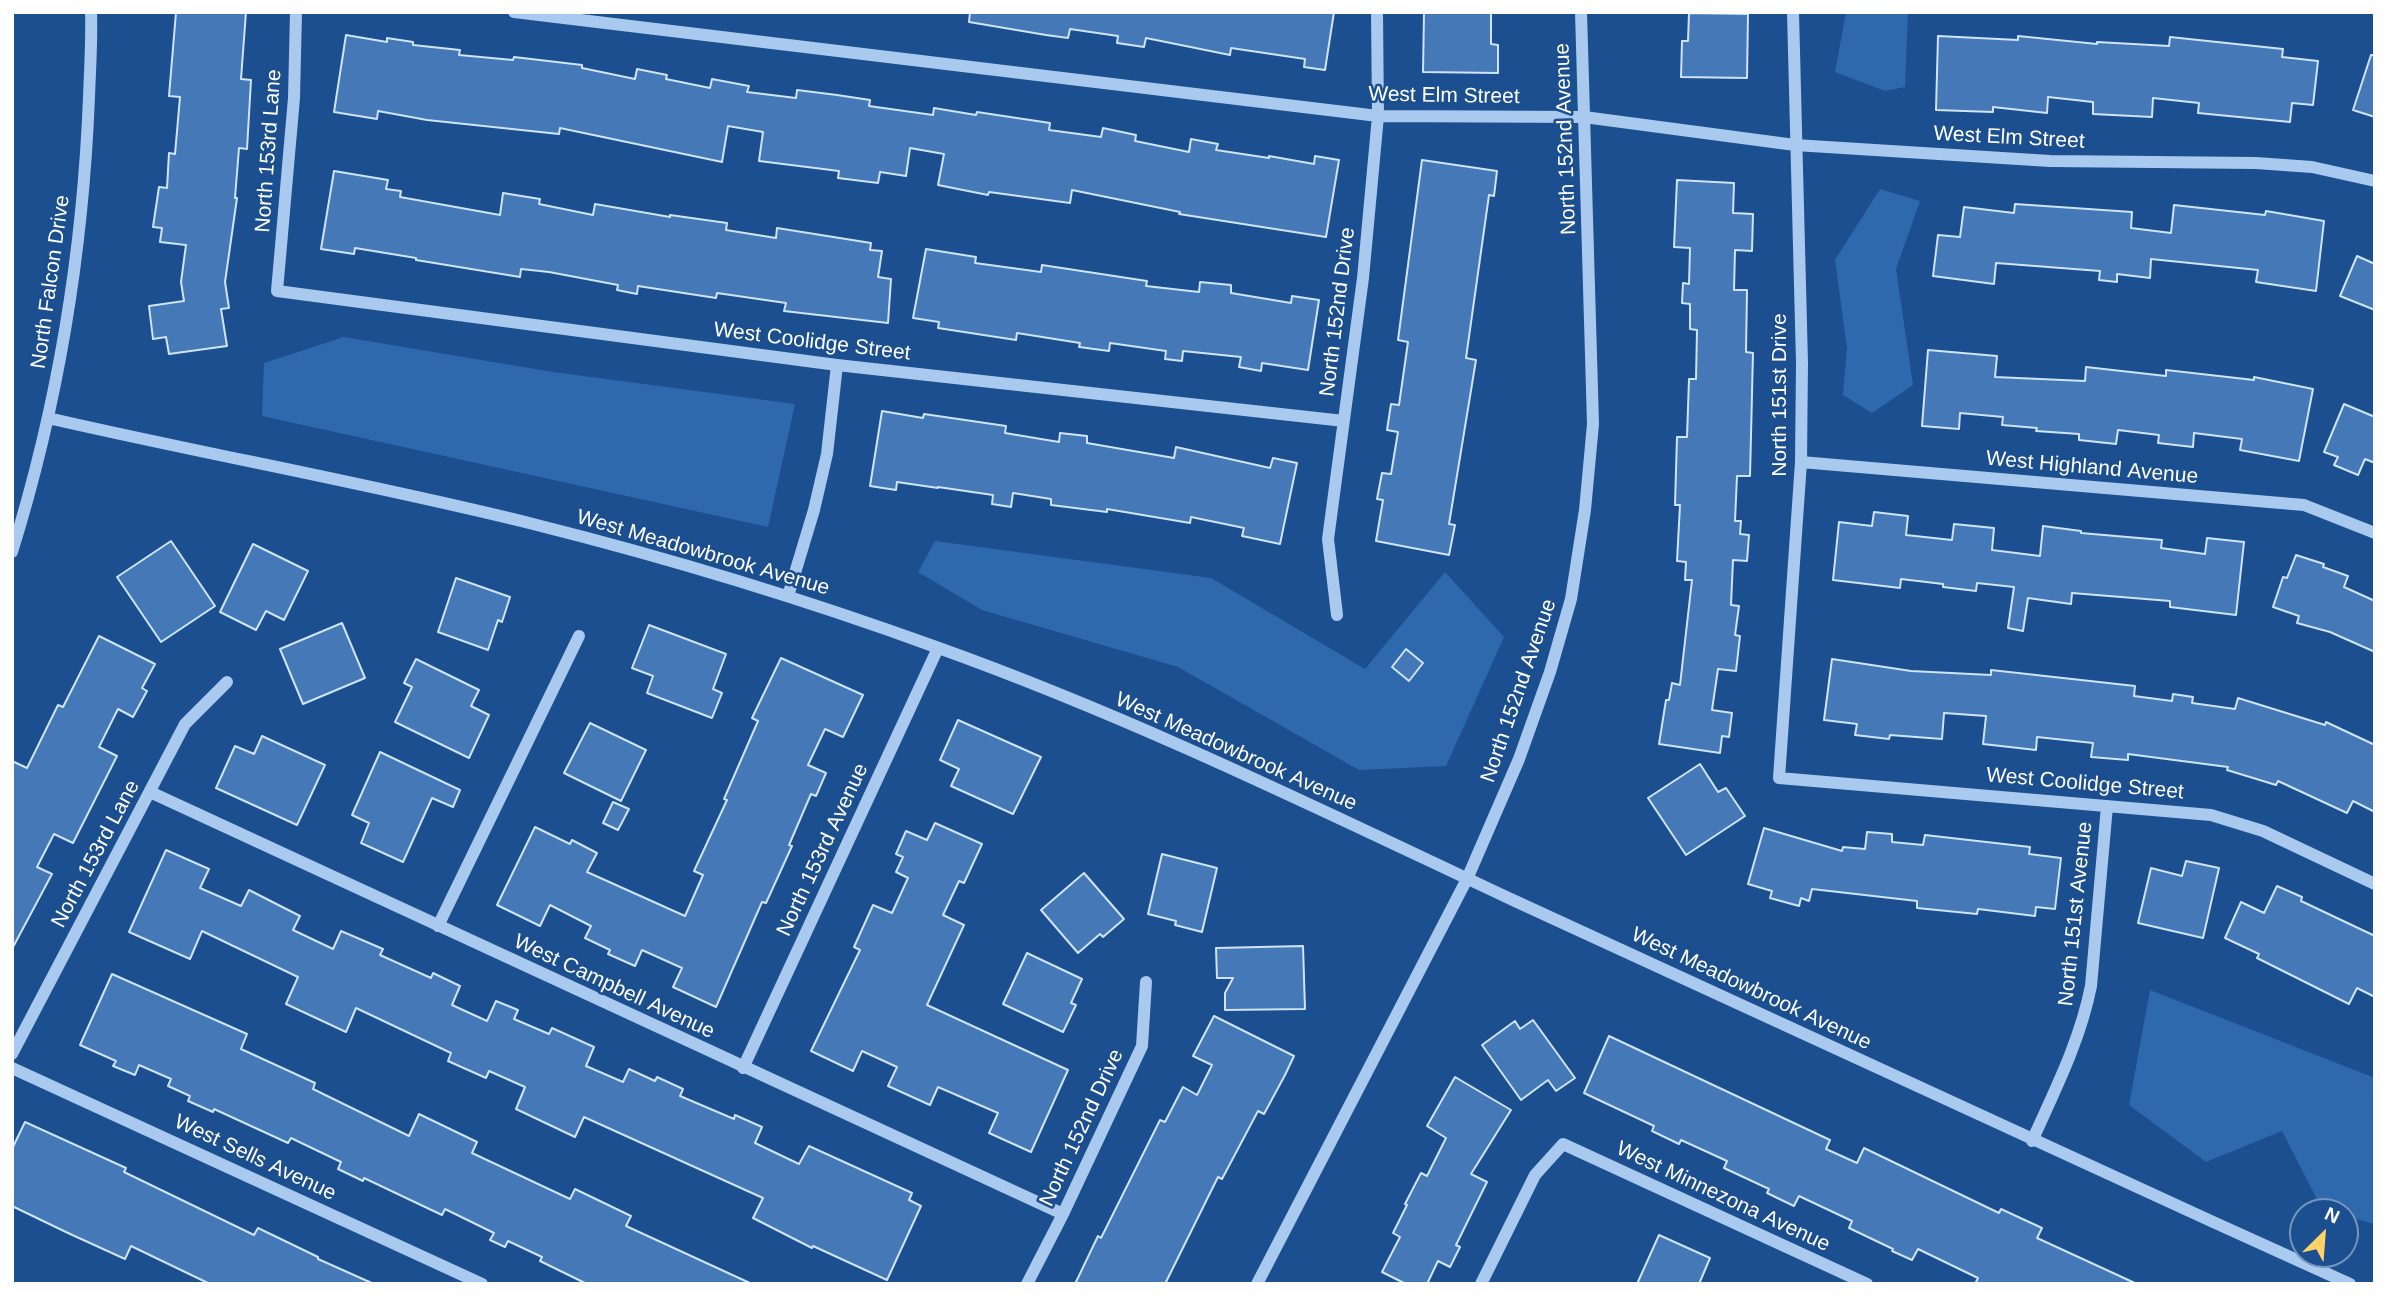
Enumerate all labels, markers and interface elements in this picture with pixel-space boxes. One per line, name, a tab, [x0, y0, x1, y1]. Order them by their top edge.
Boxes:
street label: North 152nd Avenue	[1550, 42, 1582, 236]
street label: North 153rd Lane	[251, 69, 287, 233]
street label: West Elm Street	[1368, 82, 1520, 110]
street label: West Elm Street	[1933, 121, 2085, 155]
street label: North Falcon Drive	[26, 194, 76, 370]
street label: North 152nd Drive	[1315, 226, 1361, 398]
street label: North 151st Drive	[1767, 313, 1793, 477]
street label: West Coolidge Street	[712, 317, 912, 367]
street label: West Highland Avenue	[1985, 446, 2199, 490]
street label: West Meadowbrook Avenue	[574, 505, 832, 601]
street label: North 152nd Avenue	[1476, 596, 1562, 786]
street label: West Meadowbrook Avenue	[1111, 687, 1361, 817]
street label: North 153rd Avenue	[772, 760, 874, 940]
street label: West Coolidge Street	[1985, 763, 2185, 805]
street label: North 153rd Lane	[47, 776, 145, 932]
street label: North 151st Avenue	[2054, 821, 2098, 1007]
street label: West Meadowbrook Avenue	[1627, 922, 1875, 1056]
street label: West Campbell Avenue	[510, 929, 718, 1045]
street label: North 152nd Drive	[1035, 1045, 1129, 1211]
street label: West Sells Avenue	[170, 1109, 340, 1207]
street label: West Minnezona Avenue	[1612, 1136, 1834, 1258]
north arrow	[2289, 1198, 2359, 1268]
text: N	[2322, 1203, 2343, 1228]

